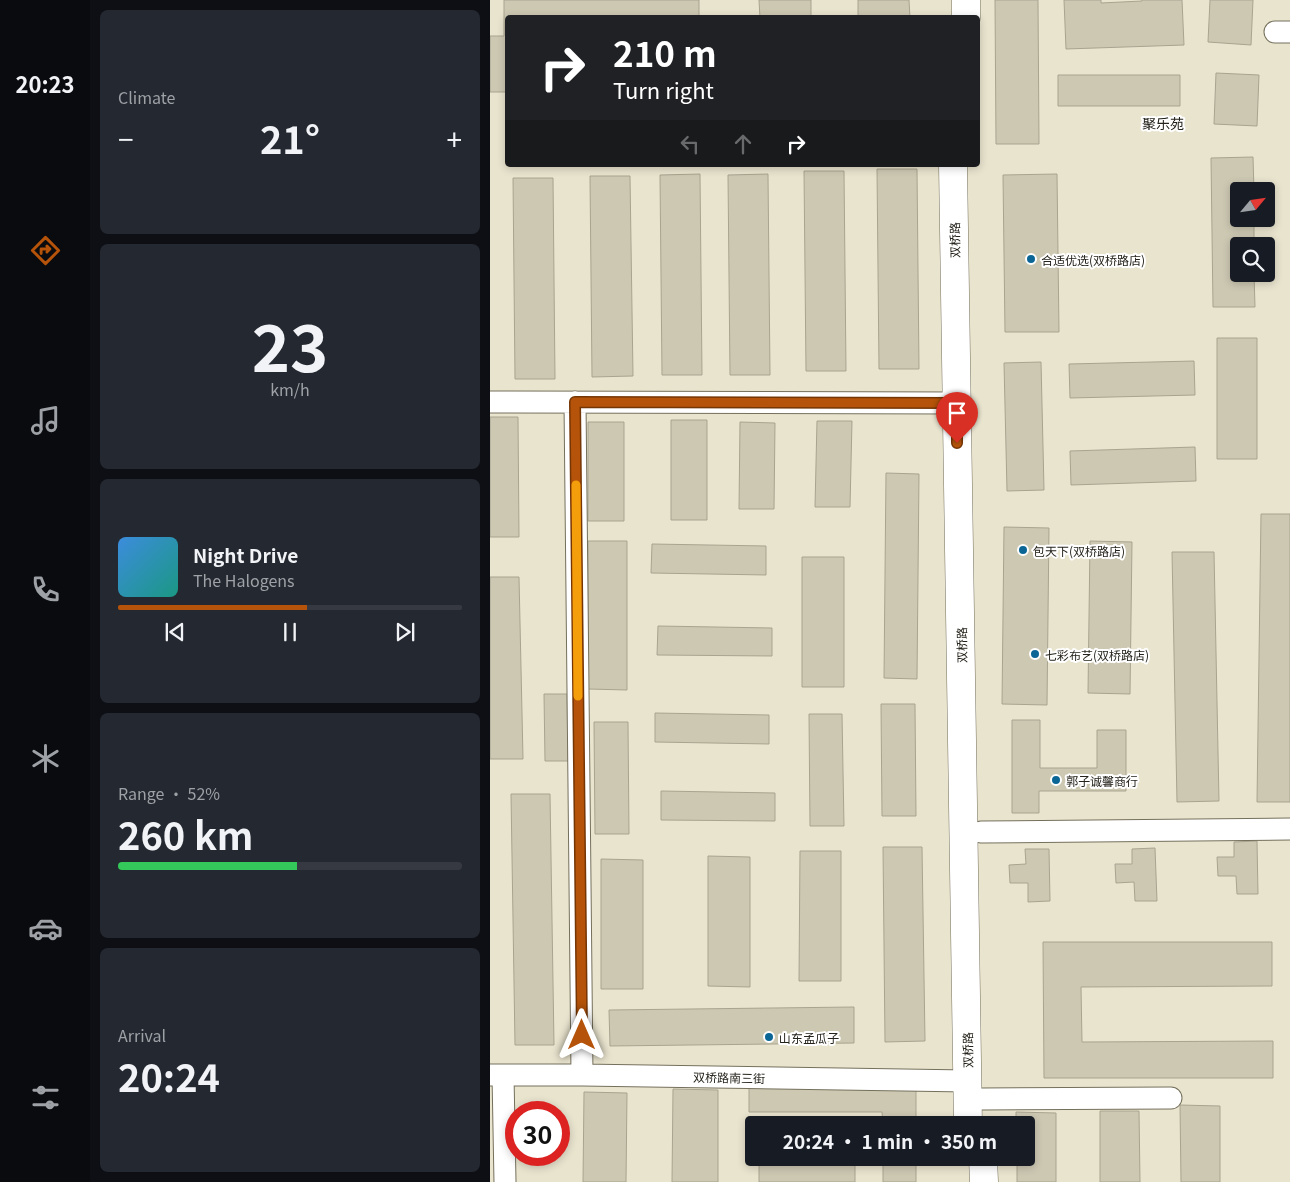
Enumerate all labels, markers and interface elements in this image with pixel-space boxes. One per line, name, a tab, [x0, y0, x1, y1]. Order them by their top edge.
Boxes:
text: 210 m	[613, 26, 717, 77]
icon: right	[530, 35, 595, 100]
text: 20:23	[15, 67, 75, 99]
text: Turn right	[613, 73, 714, 105]
text: Climate	[118, 85, 175, 109]
text: 21°	[260, 110, 320, 165]
district label: 聚乐苑	[1142, 113, 1184, 133]
text: −	[118, 118, 134, 158]
text: +	[446, 118, 462, 158]
icon: left	[676, 130, 704, 158]
icon: ahead	[729, 130, 757, 158]
icon: right	[782, 130, 810, 158]
north arrow	[1230, 182, 1275, 228]
map controls	[1230, 182, 1275, 282]
street label: 双桥路	[945, 222, 963, 258]
icon: directions	[28, 233, 63, 268]
button: search	[1230, 237, 1275, 282]
place label: 合适优选(双桥路店)	[1041, 251, 1145, 268]
marker: 合适优选(双桥路店)	[1025, 253, 1037, 265]
text: 23	[252, 297, 328, 391]
text: km/h	[270, 377, 310, 401]
pin	[936, 392, 978, 443]
icon: arrive	[943, 399, 971, 427]
icon: music	[28, 403, 63, 438]
text: Night Drive	[193, 541, 298, 568]
place label: 包天下(双桥路店)	[1033, 542, 1125, 559]
marker: 包天下(双桥路店)	[1017, 544, 1029, 556]
text: The Halogens	[193, 568, 295, 592]
icon: phone	[28, 572, 63, 607]
icon: previous	[161, 618, 189, 646]
icon: pause	[276, 618, 304, 646]
icon: next	[391, 618, 419, 646]
street label: 双桥路	[952, 627, 970, 663]
place label: 七彩布艺(双桥路店)	[1045, 646, 1149, 663]
marker: 七彩布艺(双桥路店)	[1029, 648, 1041, 660]
icon: climate	[28, 741, 63, 776]
place label: 郭子诚馨商行	[1066, 772, 1138, 789]
marker: 郭子诚馨商行	[1050, 774, 1062, 786]
text: Range · 52%	[118, 781, 220, 805]
text: 260 km	[118, 806, 253, 861]
icon: car	[28, 911, 63, 946]
position arrow	[555, 1008, 607, 1060]
text: Arrival	[118, 1023, 166, 1047]
place label: 山东孟瓜子	[779, 1029, 839, 1046]
marker: 山东孟瓜子	[763, 1031, 775, 1043]
street label: 双桥路	[958, 1032, 976, 1068]
text: 20:24	[118, 1048, 220, 1103]
street label: 双桥路南三街	[693, 1068, 765, 1086]
icon: filters	[28, 1080, 63, 1115]
speed limit sign: 30	[505, 1101, 570, 1166]
text: 20:24 · 1 min · 350 m	[783, 1127, 997, 1154]

